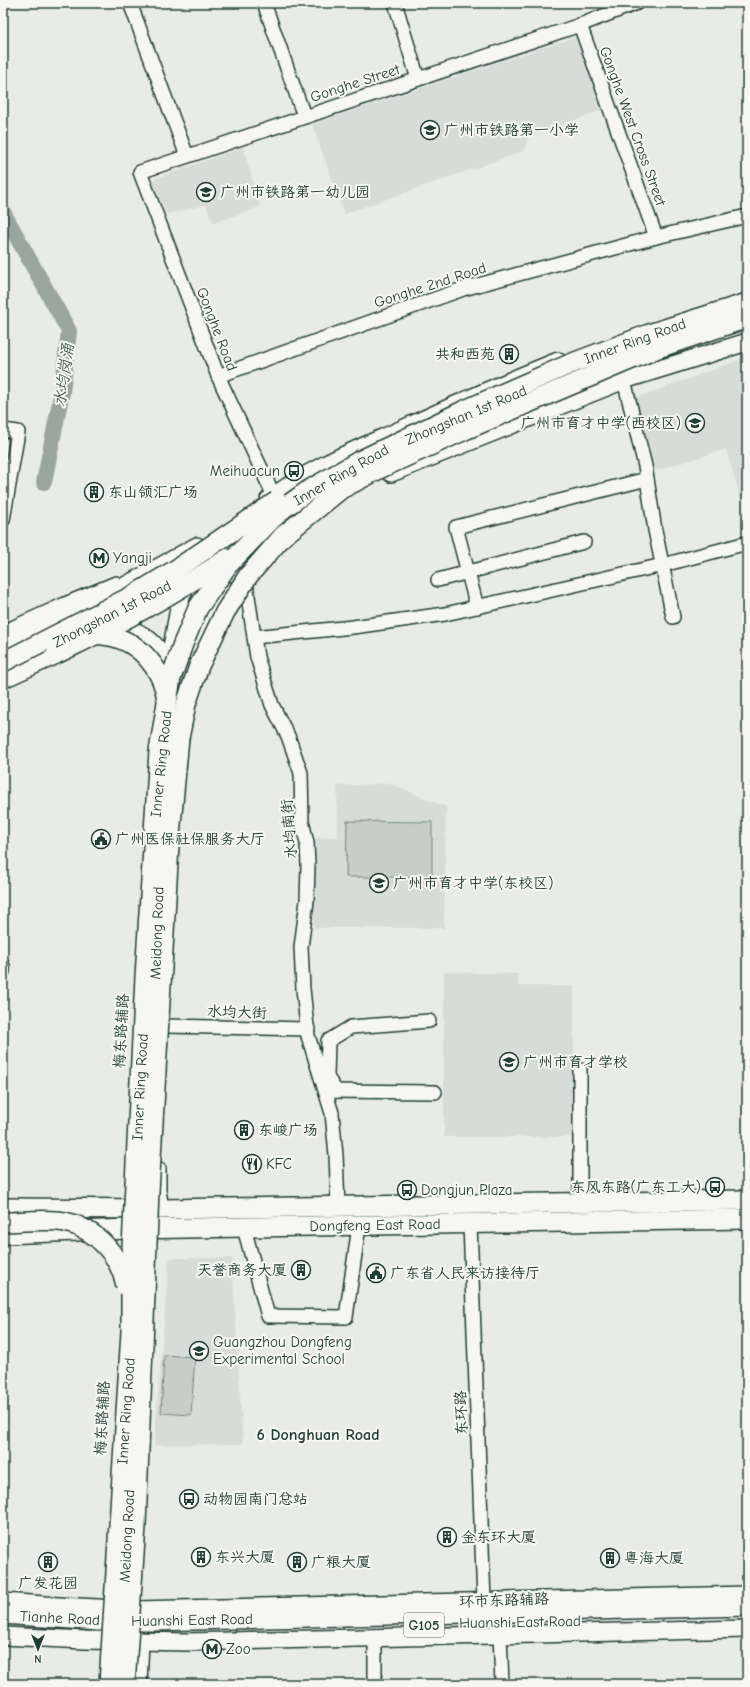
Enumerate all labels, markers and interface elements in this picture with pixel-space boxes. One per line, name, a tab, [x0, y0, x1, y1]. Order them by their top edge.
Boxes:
street label: Gonghe West Cross Street	[596, 44, 670, 209]
street label: Gonghe Street	[308, 60, 403, 106]
school or university icon: 广州市铁路第一小学	[419, 119, 441, 141]
place label: 广州市铁路第一小学	[444, 121, 579, 139]
school or university icon: 广州市铁路第一幼儿园	[195, 181, 217, 203]
place label: 广州市铁路第一幼儿园	[220, 183, 370, 201]
street label: Gonghe 2nd Road	[372, 258, 488, 312]
street label: Gonghe Road	[193, 285, 241, 373]
street label: Inner Ring Road	[582, 314, 688, 368]
water label: 水均岗涌	[51, 341, 77, 408]
building icon: 共和西苑	[498, 343, 520, 365]
place label: 共和西苑	[435, 345, 495, 363]
street label: Zhongshan 1st Road	[403, 381, 529, 449]
school or university icon: 广州市育才中学(西校区)	[684, 412, 706, 434]
place label: 广州市育才中学(西校区)	[521, 414, 681, 432]
street label: Inner Ring Road	[290, 440, 392, 510]
bus stop icon: Meihuacun	[283, 460, 305, 482]
place label: Meihuacun	[210, 462, 280, 480]
building icon: 东山领汇广场	[83, 481, 105, 503]
place label: 东山领汇广场	[108, 483, 198, 501]
metro station icon: Yangji	[88, 547, 110, 569]
place label: Yangji	[113, 549, 152, 567]
street label: Zhongshan 1st Road	[50, 576, 174, 652]
street label: Inner Ring Road	[146, 710, 176, 818]
street label: 水均南街	[277, 798, 301, 860]
public building icon: 广州医保社保服务大厅	[90, 828, 112, 850]
place label: 广州医保社保服务大厅	[115, 830, 265, 848]
school or university icon: 广州市育才中学(东校区)	[368, 872, 390, 894]
place label: 广州市育才中学(东校区)	[393, 874, 553, 892]
street label: Meidong Road	[146, 886, 168, 980]
street label: 梅东路辅路	[110, 993, 132, 1069]
street label: 水均大街	[207, 1002, 267, 1022]
street label: Inner Ring Road	[128, 1033, 152, 1141]
school or university icon: 广州市育才学校	[498, 1051, 520, 1073]
place label: 广州市育才学校	[523, 1053, 628, 1071]
building icon: 东峻广场	[233, 1119, 255, 1141]
place label: 东峻广场	[258, 1121, 318, 1139]
restaurant icon: KFC	[241, 1153, 263, 1175]
place label: KFC	[266, 1155, 292, 1173]
bus stop icon: 东风东路(广东工大)	[704, 1176, 726, 1198]
place label: 东风东路(广东工大)	[571, 1178, 701, 1196]
bus stop icon: Dongjun Plaza	[396, 1179, 418, 1201]
place label: Dongjun Plaza	[421, 1181, 512, 1199]
street label: Dongfeng East Road	[309, 1215, 441, 1235]
building icon: 天誉商务大厦	[290, 1259, 312, 1281]
place label: 天誉商务大厦	[197, 1261, 287, 1279]
public building icon: 广东省人民来访接待厅	[365, 1262, 387, 1284]
place label: 广东省人民来访接待厅	[390, 1264, 540, 1282]
place label: Guangzhou Dongfeng Experimental School	[213, 1333, 352, 1368]
school or university icon: Guangzhou Dongfeng Experimental School	[188, 1340, 210, 1362]
street label: Inner Ring Road	[113, 1357, 139, 1465]
street label: 梅东路辅路	[91, 1380, 113, 1456]
street label: 东环路	[451, 1390, 471, 1436]
district label: 6 Donghuan Road	[256, 1426, 380, 1444]
bus stop icon: 动物园南门总站	[178, 1488, 200, 1510]
street label: Meidong Road	[116, 1489, 138, 1583]
place label: 动物园南门总站	[203, 1490, 308, 1508]
building icon: 金东环大厦	[436, 1526, 458, 1548]
place label: 金东环大厦	[461, 1528, 536, 1546]
building icon: 东兴大厦	[190, 1546, 212, 1568]
building icon: 粤海大厦	[599, 1547, 621, 1569]
place label: 东兴大厦	[215, 1548, 275, 1566]
place label: 粤海大厦	[624, 1549, 684, 1567]
building icon: 广发花园	[37, 1551, 59, 1573]
building icon: 广粮大厦	[286, 1551, 308, 1573]
place label: 广粮大厦	[311, 1553, 371, 1571]
place label: 广发花园	[18, 1574, 78, 1592]
street label: 环市东路辅路	[459, 1589, 549, 1611]
street label: Tianhe Road	[19, 1607, 101, 1629]
street label: Huanshi East Road	[131, 1610, 253, 1630]
street label: Huanshi East Road	[459, 1612, 581, 1632]
road number: G105	[404, 1613, 444, 1637]
north arrow	[18, 1629, 58, 1669]
metro station icon: Zoo	[201, 1638, 223, 1660]
place label: Zoo	[226, 1640, 251, 1658]
text: N	[34, 1652, 42, 1665]

